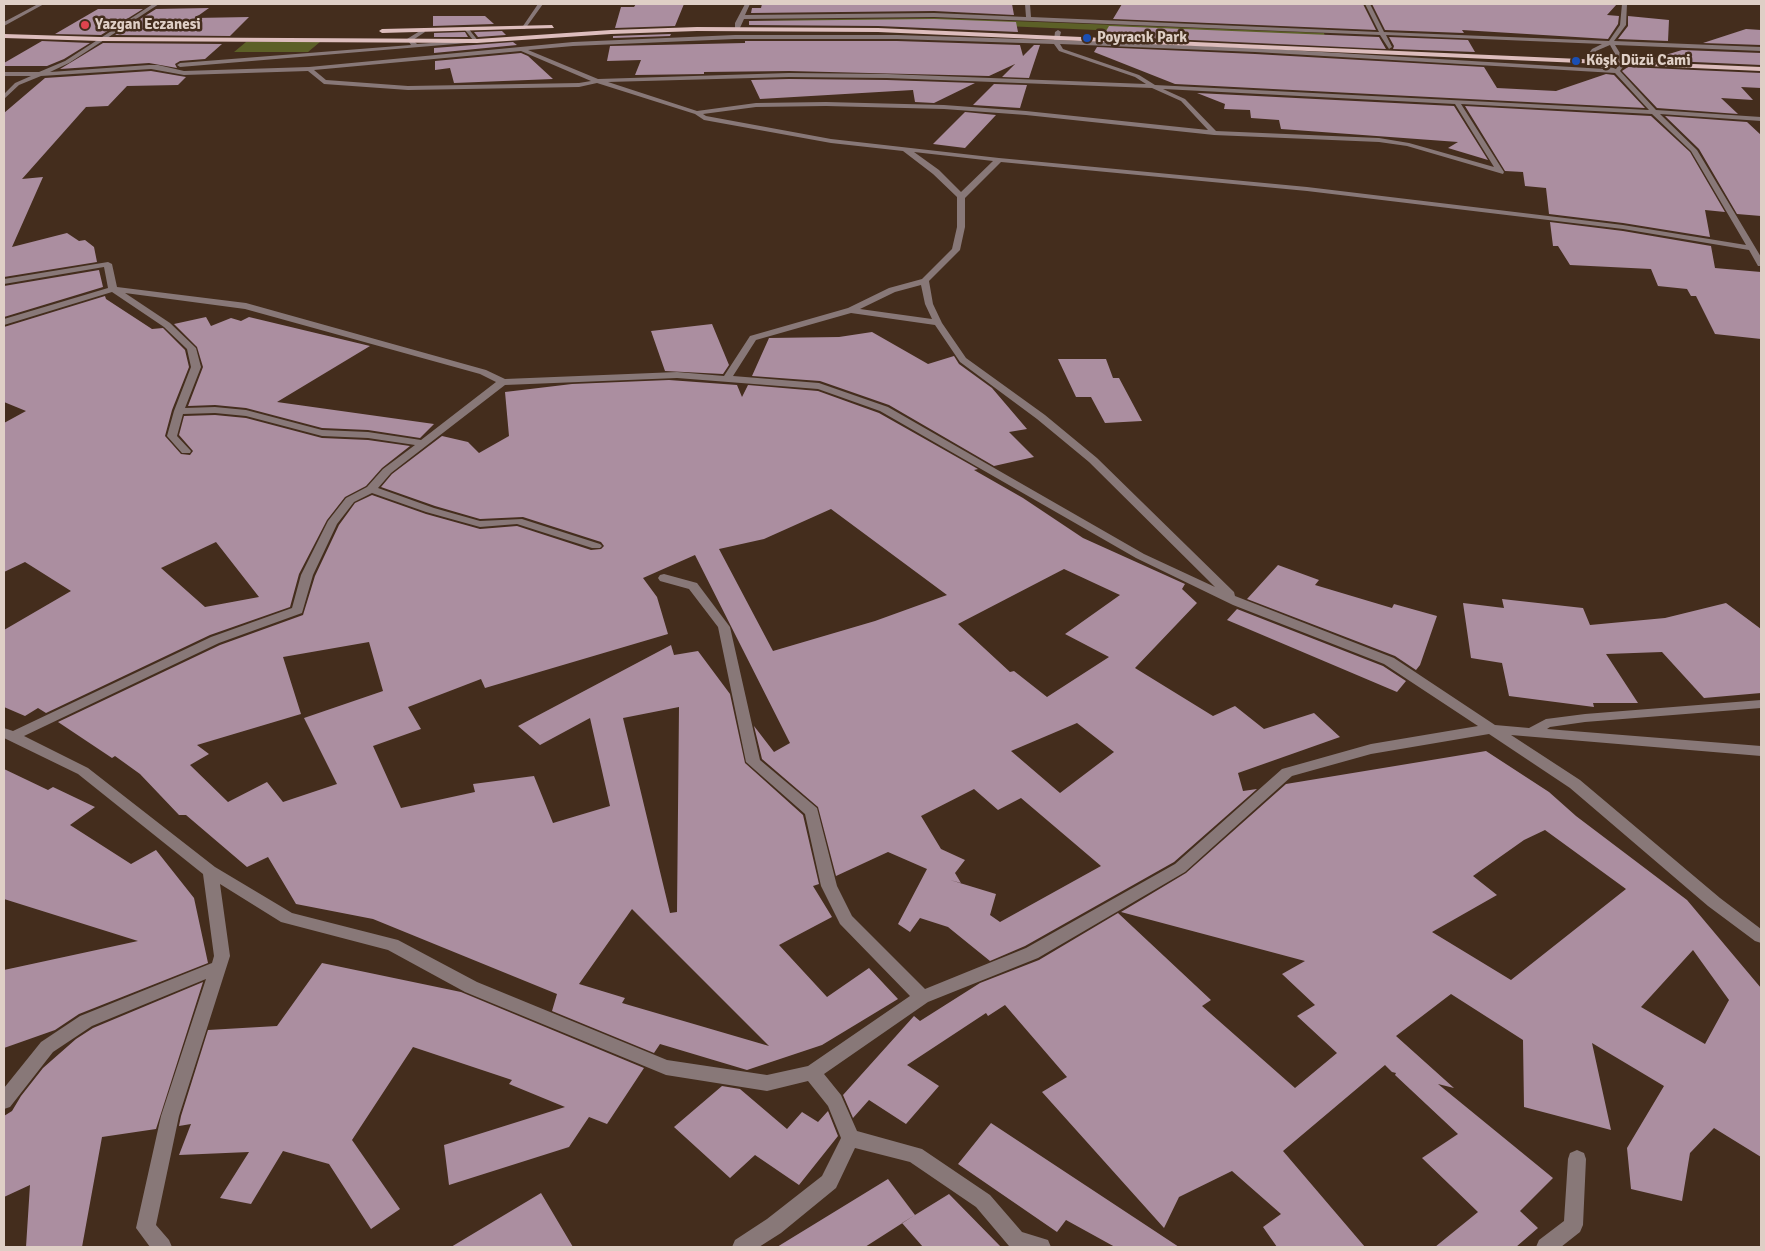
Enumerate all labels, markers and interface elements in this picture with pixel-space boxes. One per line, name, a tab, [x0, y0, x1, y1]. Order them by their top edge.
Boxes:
place label: Yazgan Eczanesi	[95, 16, 201, 34]
marker: Yazgan Eczanesi	[79, 19, 91, 31]
place label: Poyracık Park	[1097, 29, 1187, 47]
marker: Poyracık Park	[1081, 32, 1093, 44]
place label: Köşk Düzü Cami	[1586, 52, 1691, 70]
marker: Köşk Düzü Cami	[1570, 55, 1582, 67]

